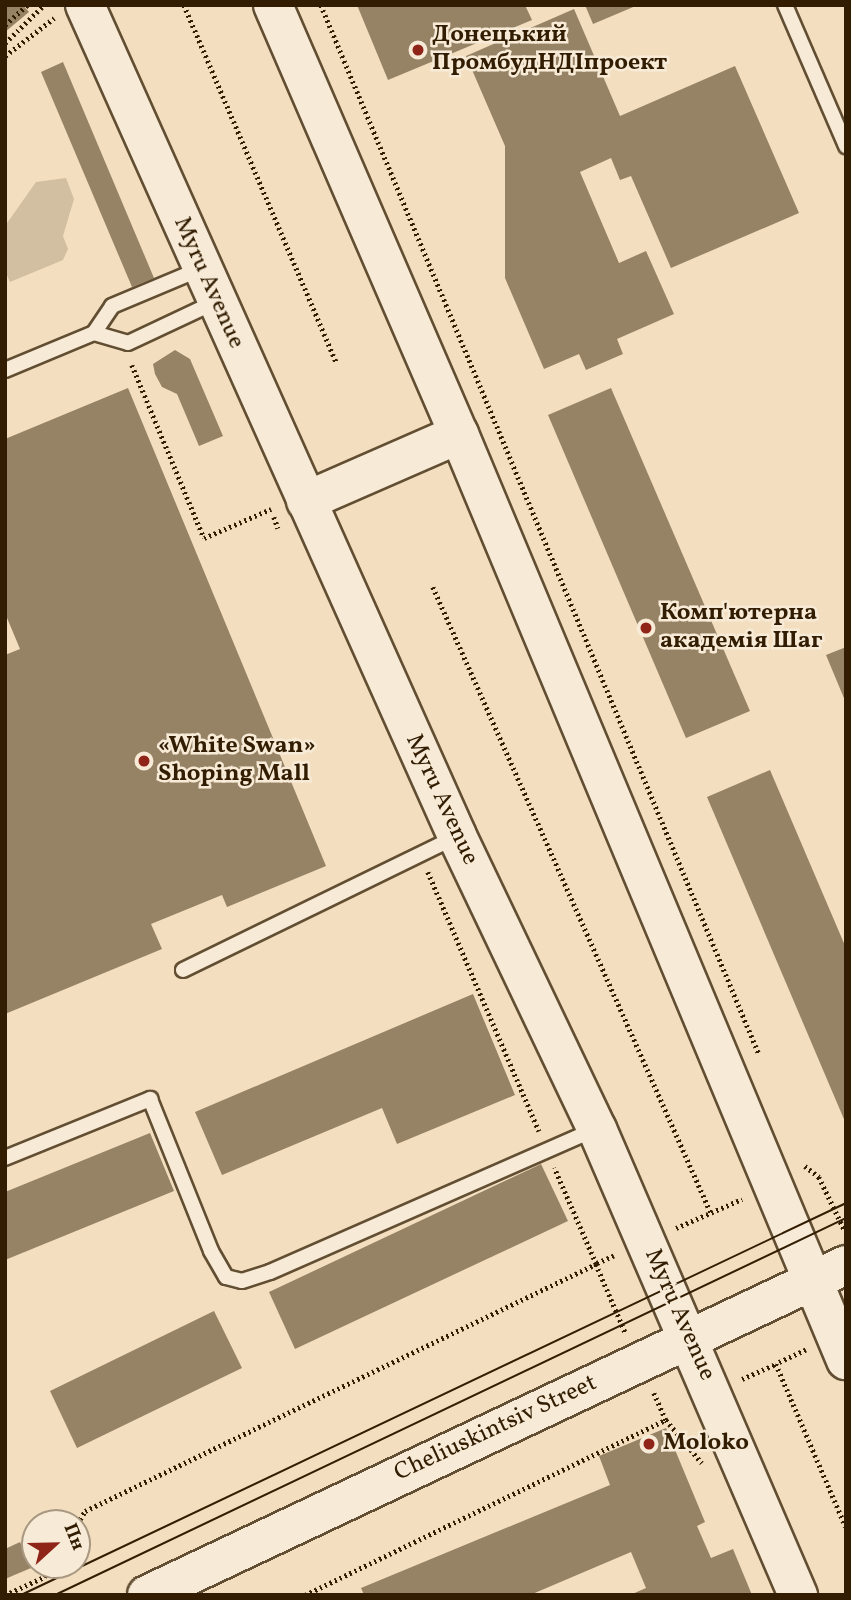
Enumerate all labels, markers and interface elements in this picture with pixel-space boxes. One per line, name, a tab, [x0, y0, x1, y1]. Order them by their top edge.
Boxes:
place label: Донецький ПромбудНДІпроект	[432, 22, 667, 78]
marker: Донецький ПромбудНДІпроект	[410, 42, 426, 58]
street label: Myru Avenue	[166, 213, 250, 353]
place label: Комп'ютерна академія Шаг	[660, 600, 823, 656]
marker: Комп'ютерна академія Шаг	[638, 620, 654, 636]
street label: Myru Avenue	[398, 730, 484, 870]
place label: «White Swan» Shoping Mall	[158, 733, 316, 789]
marker: «White Swan» Shoping Mall	[136, 753, 152, 769]
street label: Myru Avenue	[637, 1245, 721, 1385]
street label: Cheliuskintsiv Street	[390, 1369, 602, 1489]
place label: Moloko	[663, 1430, 749, 1458]
marker: Moloko	[641, 1436, 657, 1452]
north arrow	[21, 1509, 91, 1579]
text: Пн	[57, 1519, 91, 1554]

